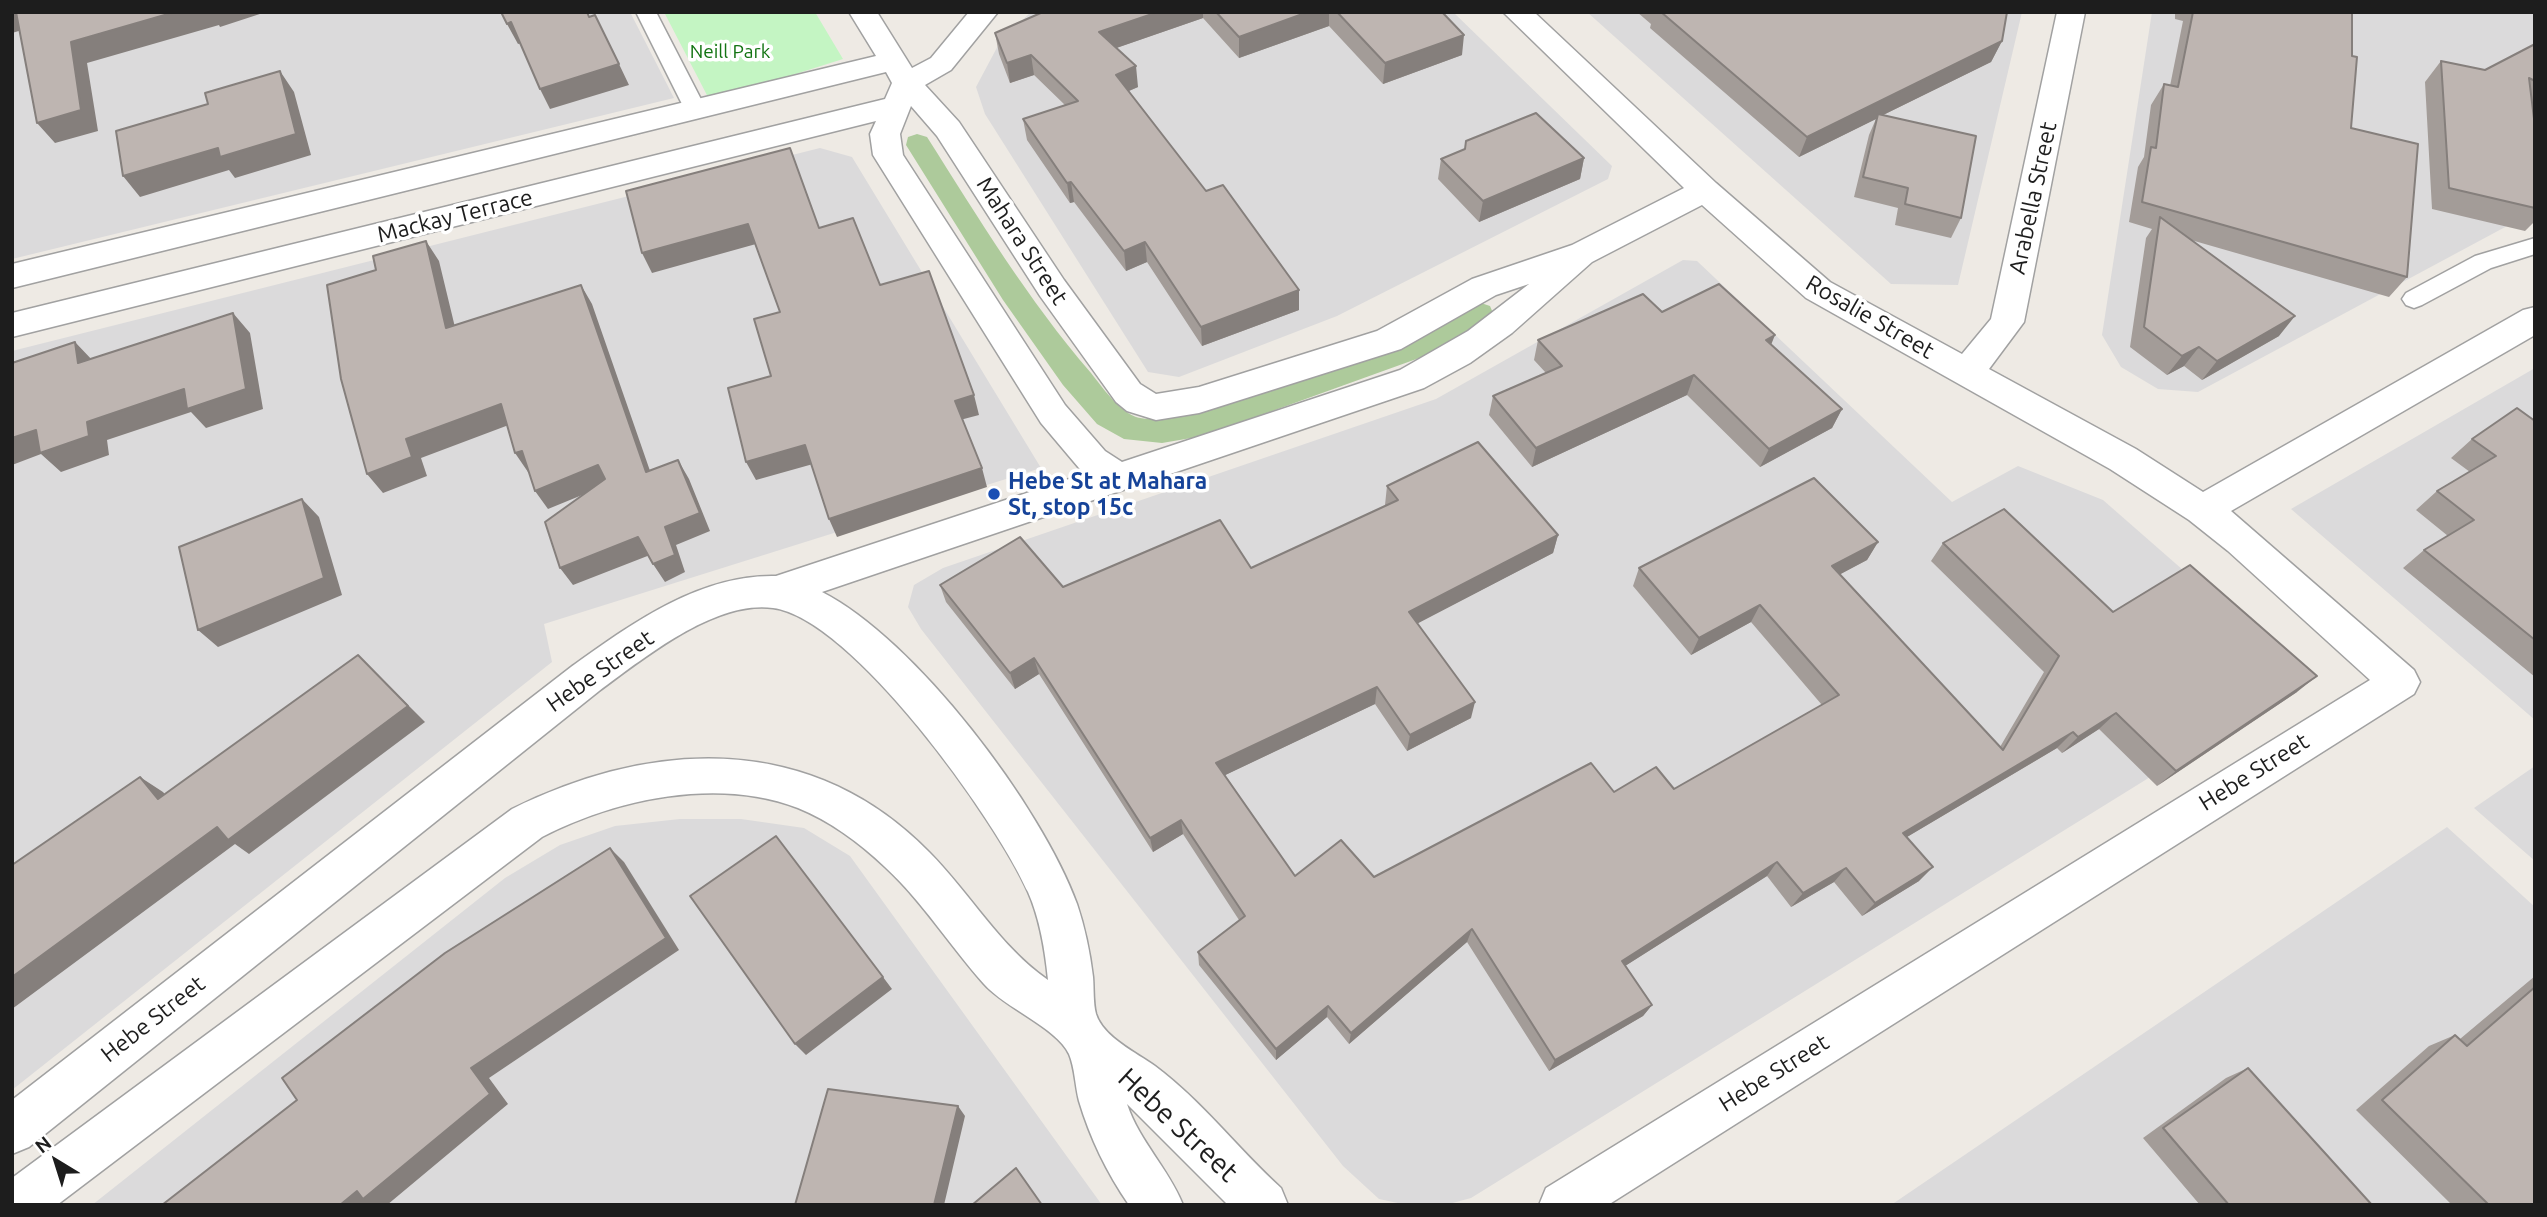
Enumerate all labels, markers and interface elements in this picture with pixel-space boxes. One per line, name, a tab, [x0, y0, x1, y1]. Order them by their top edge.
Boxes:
park label: Neill Park	[690, 41, 770, 63]
street label: Arabella Street	[2003, 119, 2063, 277]
street label: Mahara Street	[970, 172, 1074, 310]
street label: Mackay Terrace	[374, 183, 536, 249]
street label: Rosalie Street	[1801, 269, 1939, 365]
place label: Hebe St at Mahara St, stop 15c	[1008, 467, 1207, 521]
marker: Hebe St at Mahara St, stop 15c	[986, 486, 1002, 502]
street label: Hebe Street	[541, 624, 659, 718]
street label: Hebe Street	[2194, 727, 2314, 817]
street label: Hebe Street	[96, 970, 210, 1068]
street label: Hebe Street	[1714, 1028, 1834, 1118]
street label: Hebe Street	[1111, 1061, 1245, 1189]
north arrow	[21, 1126, 91, 1196]
text: N	[31, 1131, 55, 1157]

